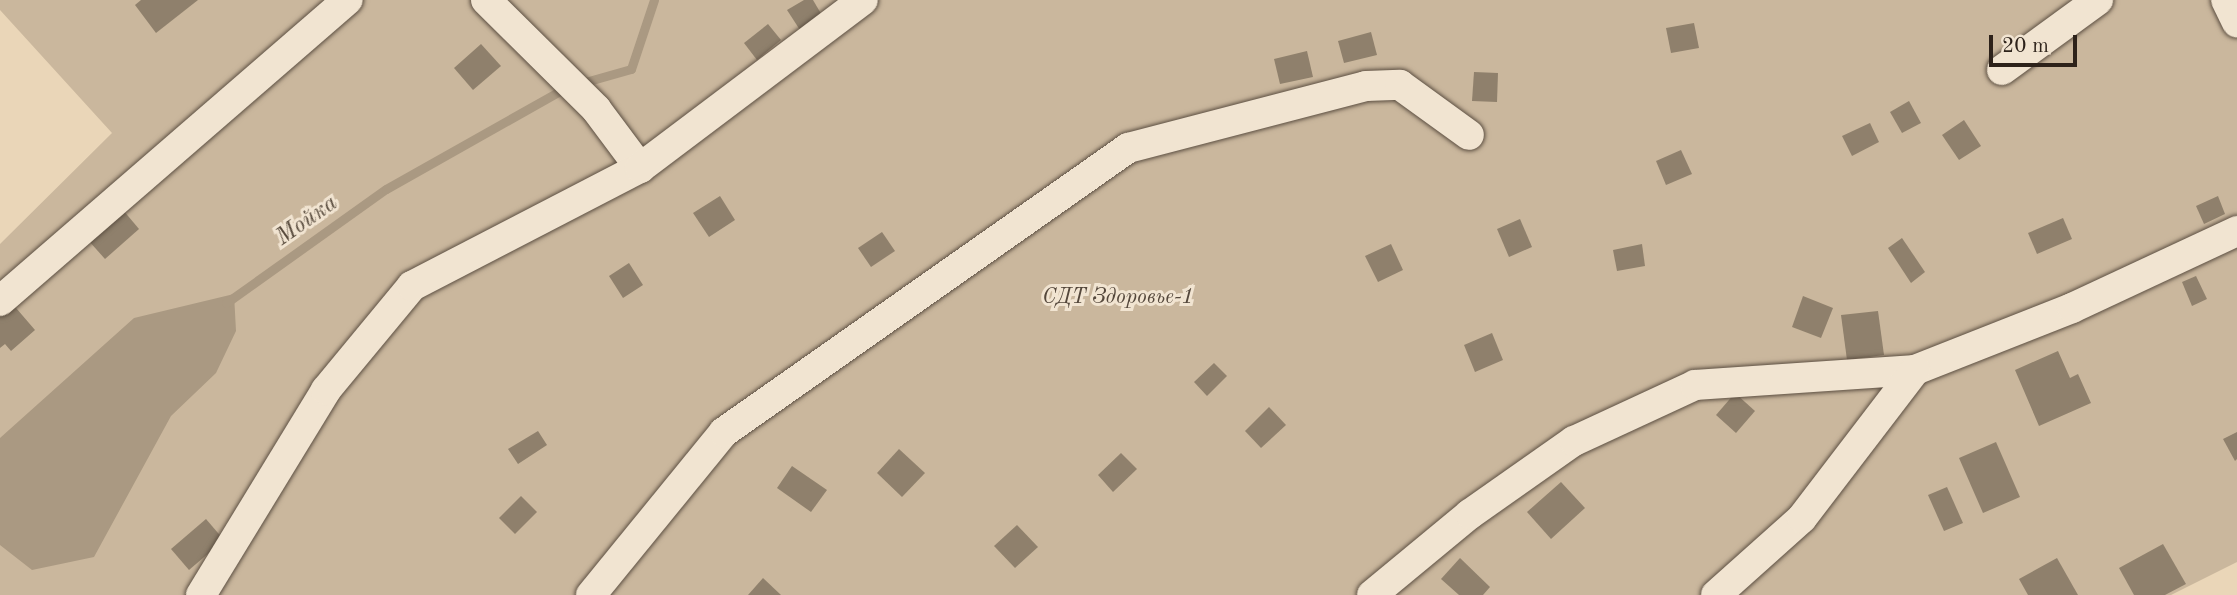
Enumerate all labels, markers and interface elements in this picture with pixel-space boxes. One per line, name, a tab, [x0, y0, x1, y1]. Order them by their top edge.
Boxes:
scale bar	[1992, 21, 2080, 65]
text: 20 m	[2002, 36, 2049, 57]
water label: Мойка	[271, 190, 343, 252]
park label: СДТ Здоровье-1	[1042, 285, 1194, 311]

